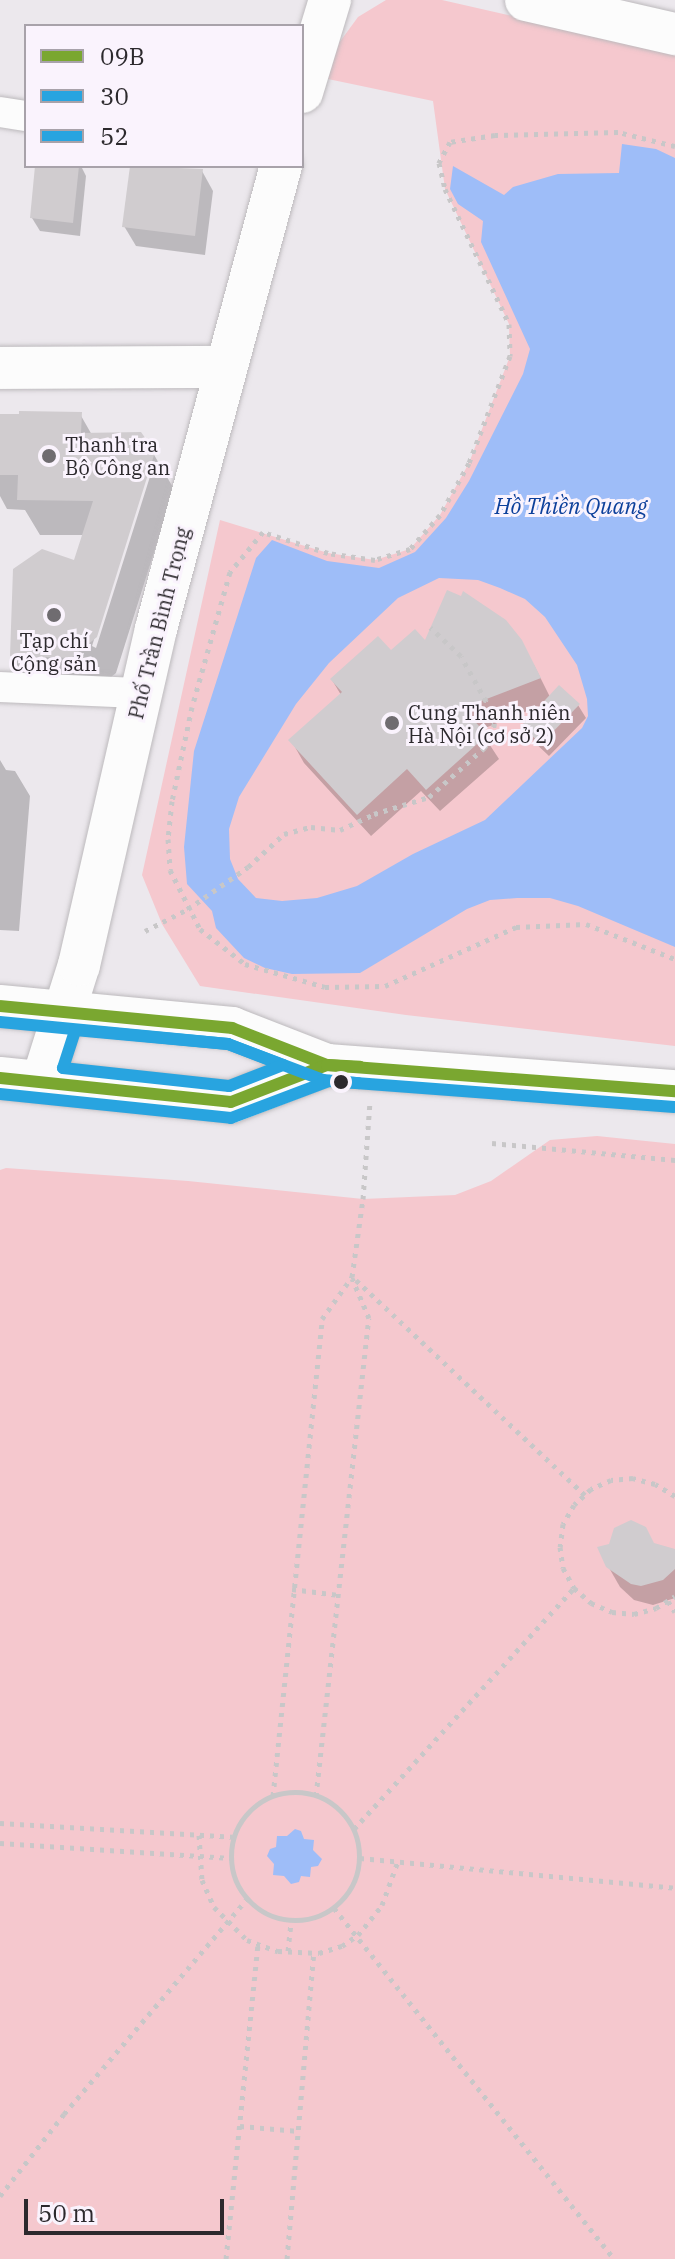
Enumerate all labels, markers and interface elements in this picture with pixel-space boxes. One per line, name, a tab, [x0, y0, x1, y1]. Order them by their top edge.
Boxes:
legend	[24, 24, 304, 168]
text: 09B	[100, 40, 145, 72]
text: 30	[100, 80, 129, 112]
text: 52	[100, 120, 129, 152]
place label: Thanh tra Bộ Công an	[65, 432, 170, 479]
marker: Thanh tra Bộ Công an	[40, 447, 58, 465]
water label: Hồ Thiền Quang	[495, 493, 647, 519]
street label: Phố Trần Bình Trọng	[124, 525, 194, 721]
marker: Tạp chí Cộng sản	[45, 606, 63, 624]
place label: Tạp chí Cộng sản	[11, 628, 97, 675]
place label: Cung Thanh niên Hà Nội (cơ sở 2)	[408, 700, 571, 747]
marker: Cung Thanh niên Hà Nội (cơ sở 2)	[383, 714, 401, 732]
unlabelled marker	[333, 1074, 349, 1090]
scale bar	[28, 2183, 228, 2233]
text: 50 m	[38, 2197, 95, 2229]

